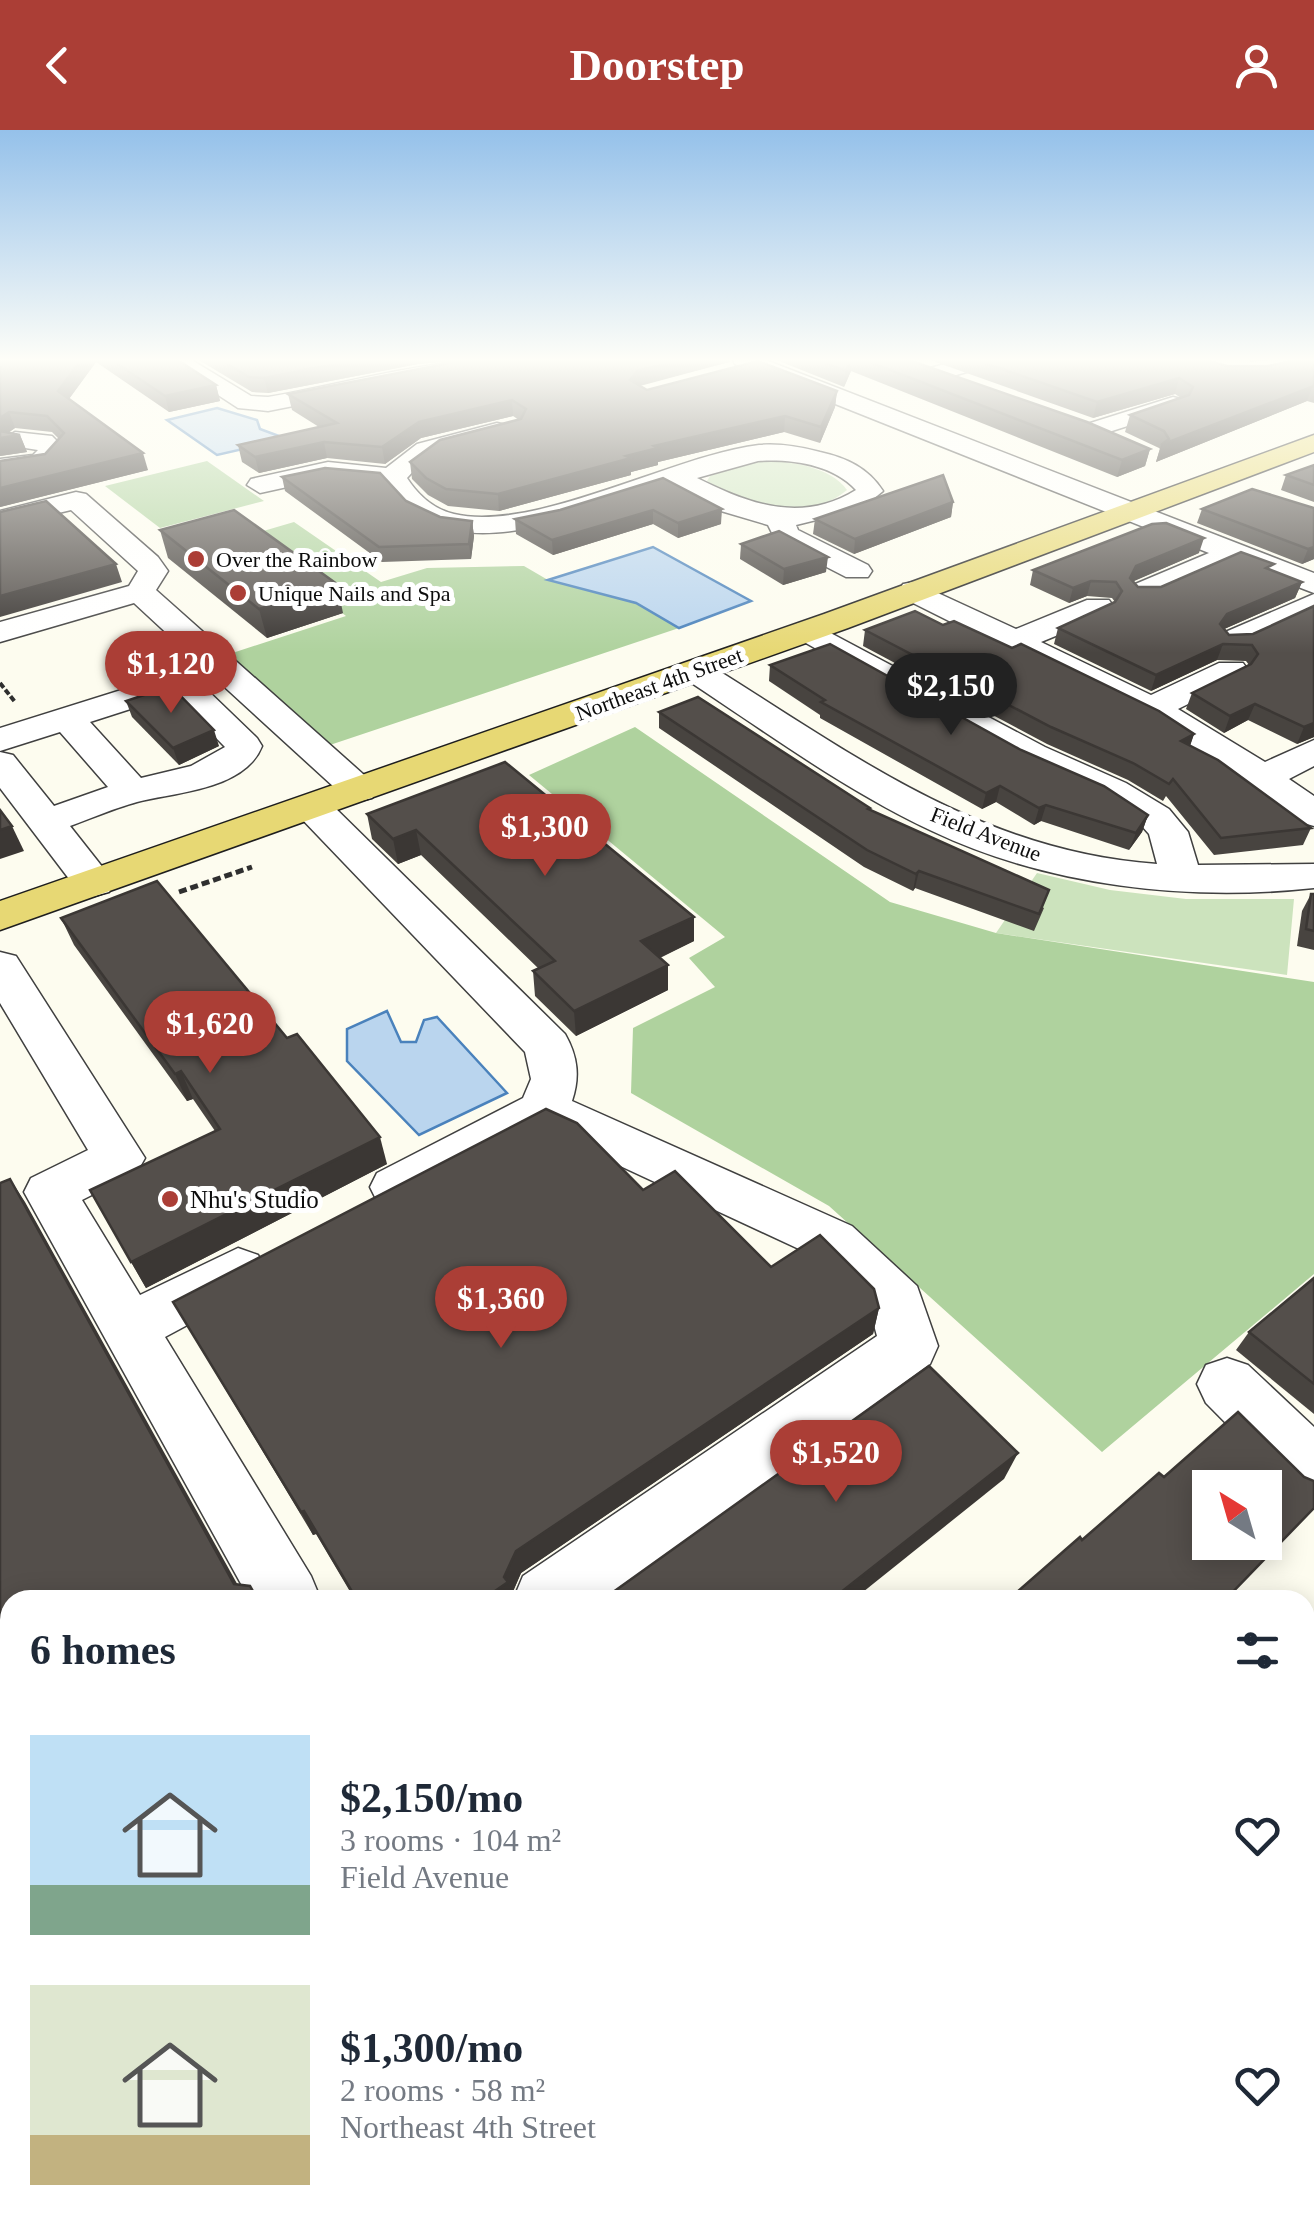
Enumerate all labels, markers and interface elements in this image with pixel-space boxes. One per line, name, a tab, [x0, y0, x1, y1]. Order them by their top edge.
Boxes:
icon: back	[30, 38, 85, 93]
icon: person	[1229, 38, 1284, 93]
text: Doorstep	[570, 40, 744, 90]
place label: Over the Rainbow	[216, 547, 377, 572]
marker: Over the Rainbow	[185, 548, 207, 570]
place label: Unique Nails and Spa	[258, 581, 451, 606]
marker: Unique Nails and Spa	[227, 582, 249, 604]
pin: $1,120	[90, 631, 252, 716]
street label: Northeast 4th Street	[572, 642, 746, 726]
text: $1,120	[127, 645, 215, 681]
pin: $2,150	[870, 653, 1032, 738]
text: $2,150	[907, 667, 995, 703]
pin: $1,300	[464, 794, 626, 879]
street label: Field Avenue	[927, 801, 1045, 867]
text: $1,300	[501, 808, 589, 844]
pin: $1,620	[129, 991, 291, 1076]
text: $1,620	[166, 1005, 254, 1041]
place label: Nhu's Studio	[190, 1186, 319, 1213]
marker: Nhu's Studio	[159, 1188, 181, 1210]
pin: $1,360	[420, 1266, 582, 1351]
text: $1,360	[457, 1280, 545, 1316]
pin: $1,520	[755, 1420, 917, 1505]
text: $1,520	[792, 1434, 880, 1470]
north arrow	[1192, 1470, 1282, 1560]
map controls	[1192, 1470, 1282, 1560]
icon: filters	[1230, 1623, 1285, 1678]
text: 6 homes	[30, 1627, 176, 1673]
icon: home	[110, 1775, 230, 1895]
text: $2,150/mo	[340, 1775, 523, 1821]
icon: heart	[1230, 1808, 1285, 1863]
text: 3 rooms · 104 m²	[340, 1822, 561, 1858]
text: Field Avenue	[340, 1859, 509, 1895]
icon: home	[110, 2025, 230, 2145]
text: $1,300/mo	[340, 2025, 523, 2071]
icon: heart	[1230, 2058, 1285, 2113]
text: 2 rooms · 58 m²	[340, 2072, 545, 2108]
text: Northeast 4th Street	[340, 2109, 596, 2145]

